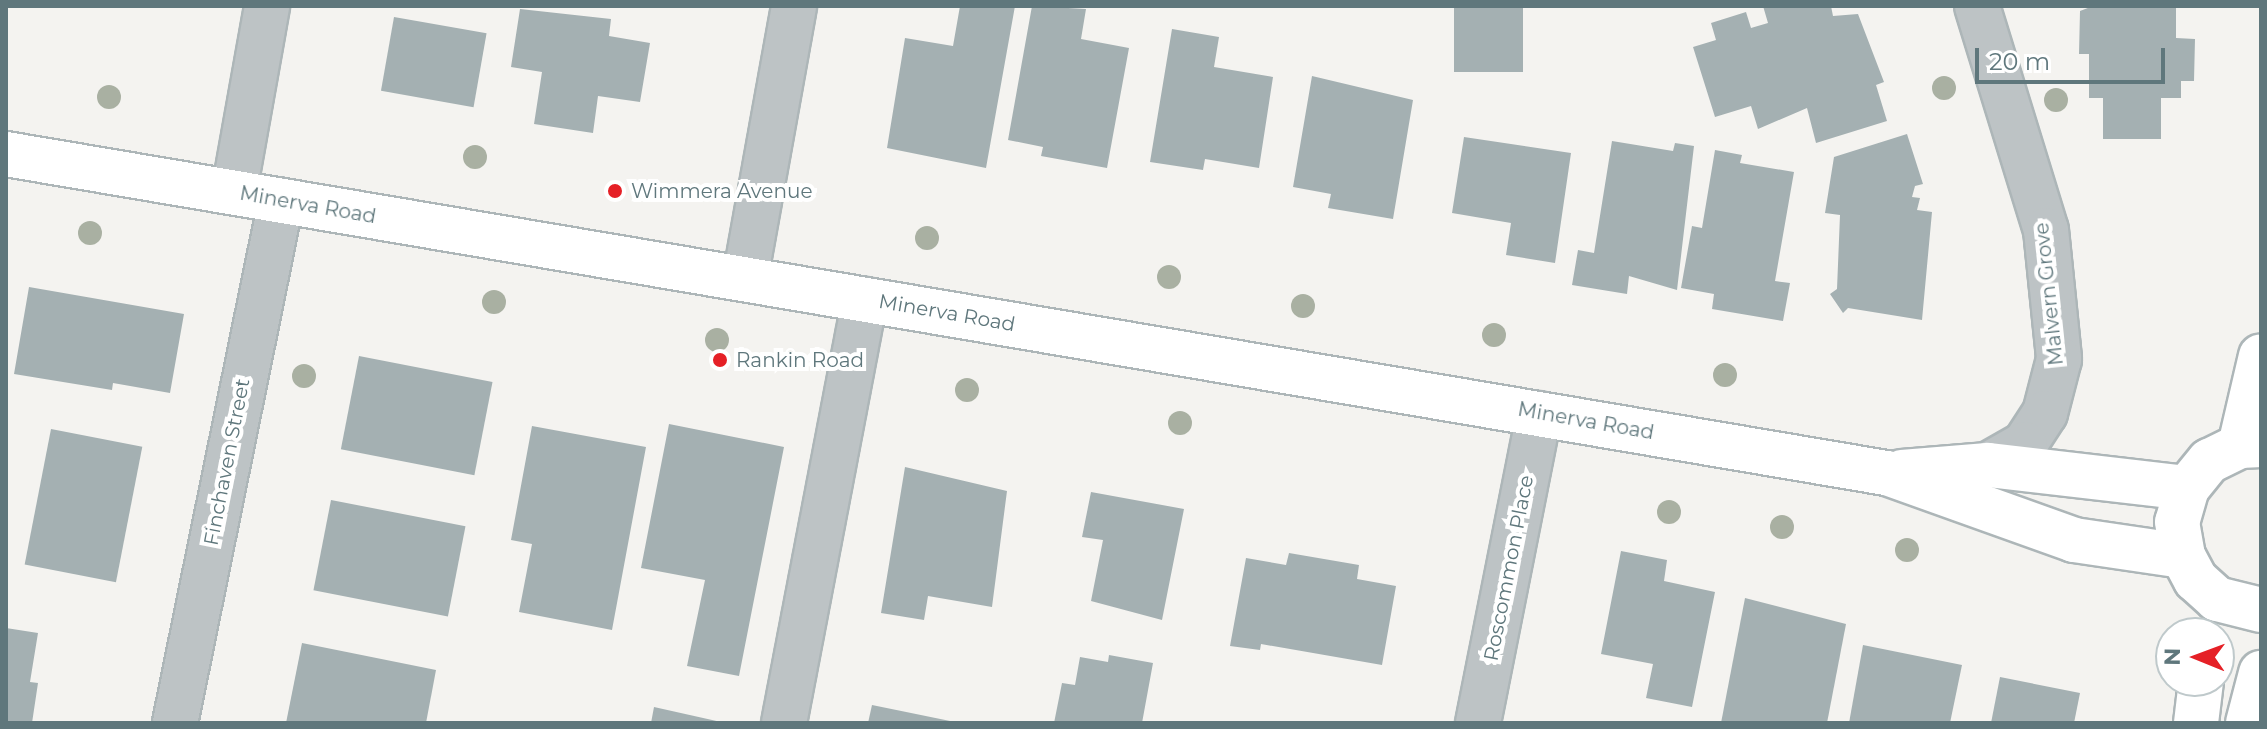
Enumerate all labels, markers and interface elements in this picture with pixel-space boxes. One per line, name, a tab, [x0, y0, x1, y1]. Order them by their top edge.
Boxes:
scale bar	[1979, 32, 2169, 82]
text: 20 m	[1989, 47, 2050, 76]
place label: Wimmera Avenue	[631, 179, 812, 203]
street label: Minerva Road	[238, 181, 378, 229]
marker: Wimmera Avenue	[606, 182, 624, 200]
street label: Malvern Grove	[2030, 221, 2068, 367]
street label: Minerva Road	[877, 289, 1017, 337]
place label: Rankin Road	[736, 348, 864, 372]
marker: Rankin Road	[711, 351, 729, 369]
street label: Finchaven Street	[199, 376, 255, 548]
street label: Minerva Road	[1516, 397, 1656, 445]
street label: Roscommon Place	[1479, 473, 1539, 663]
north arrow	[2155, 617, 2235, 697]
text: N	[2159, 647, 2186, 666]

